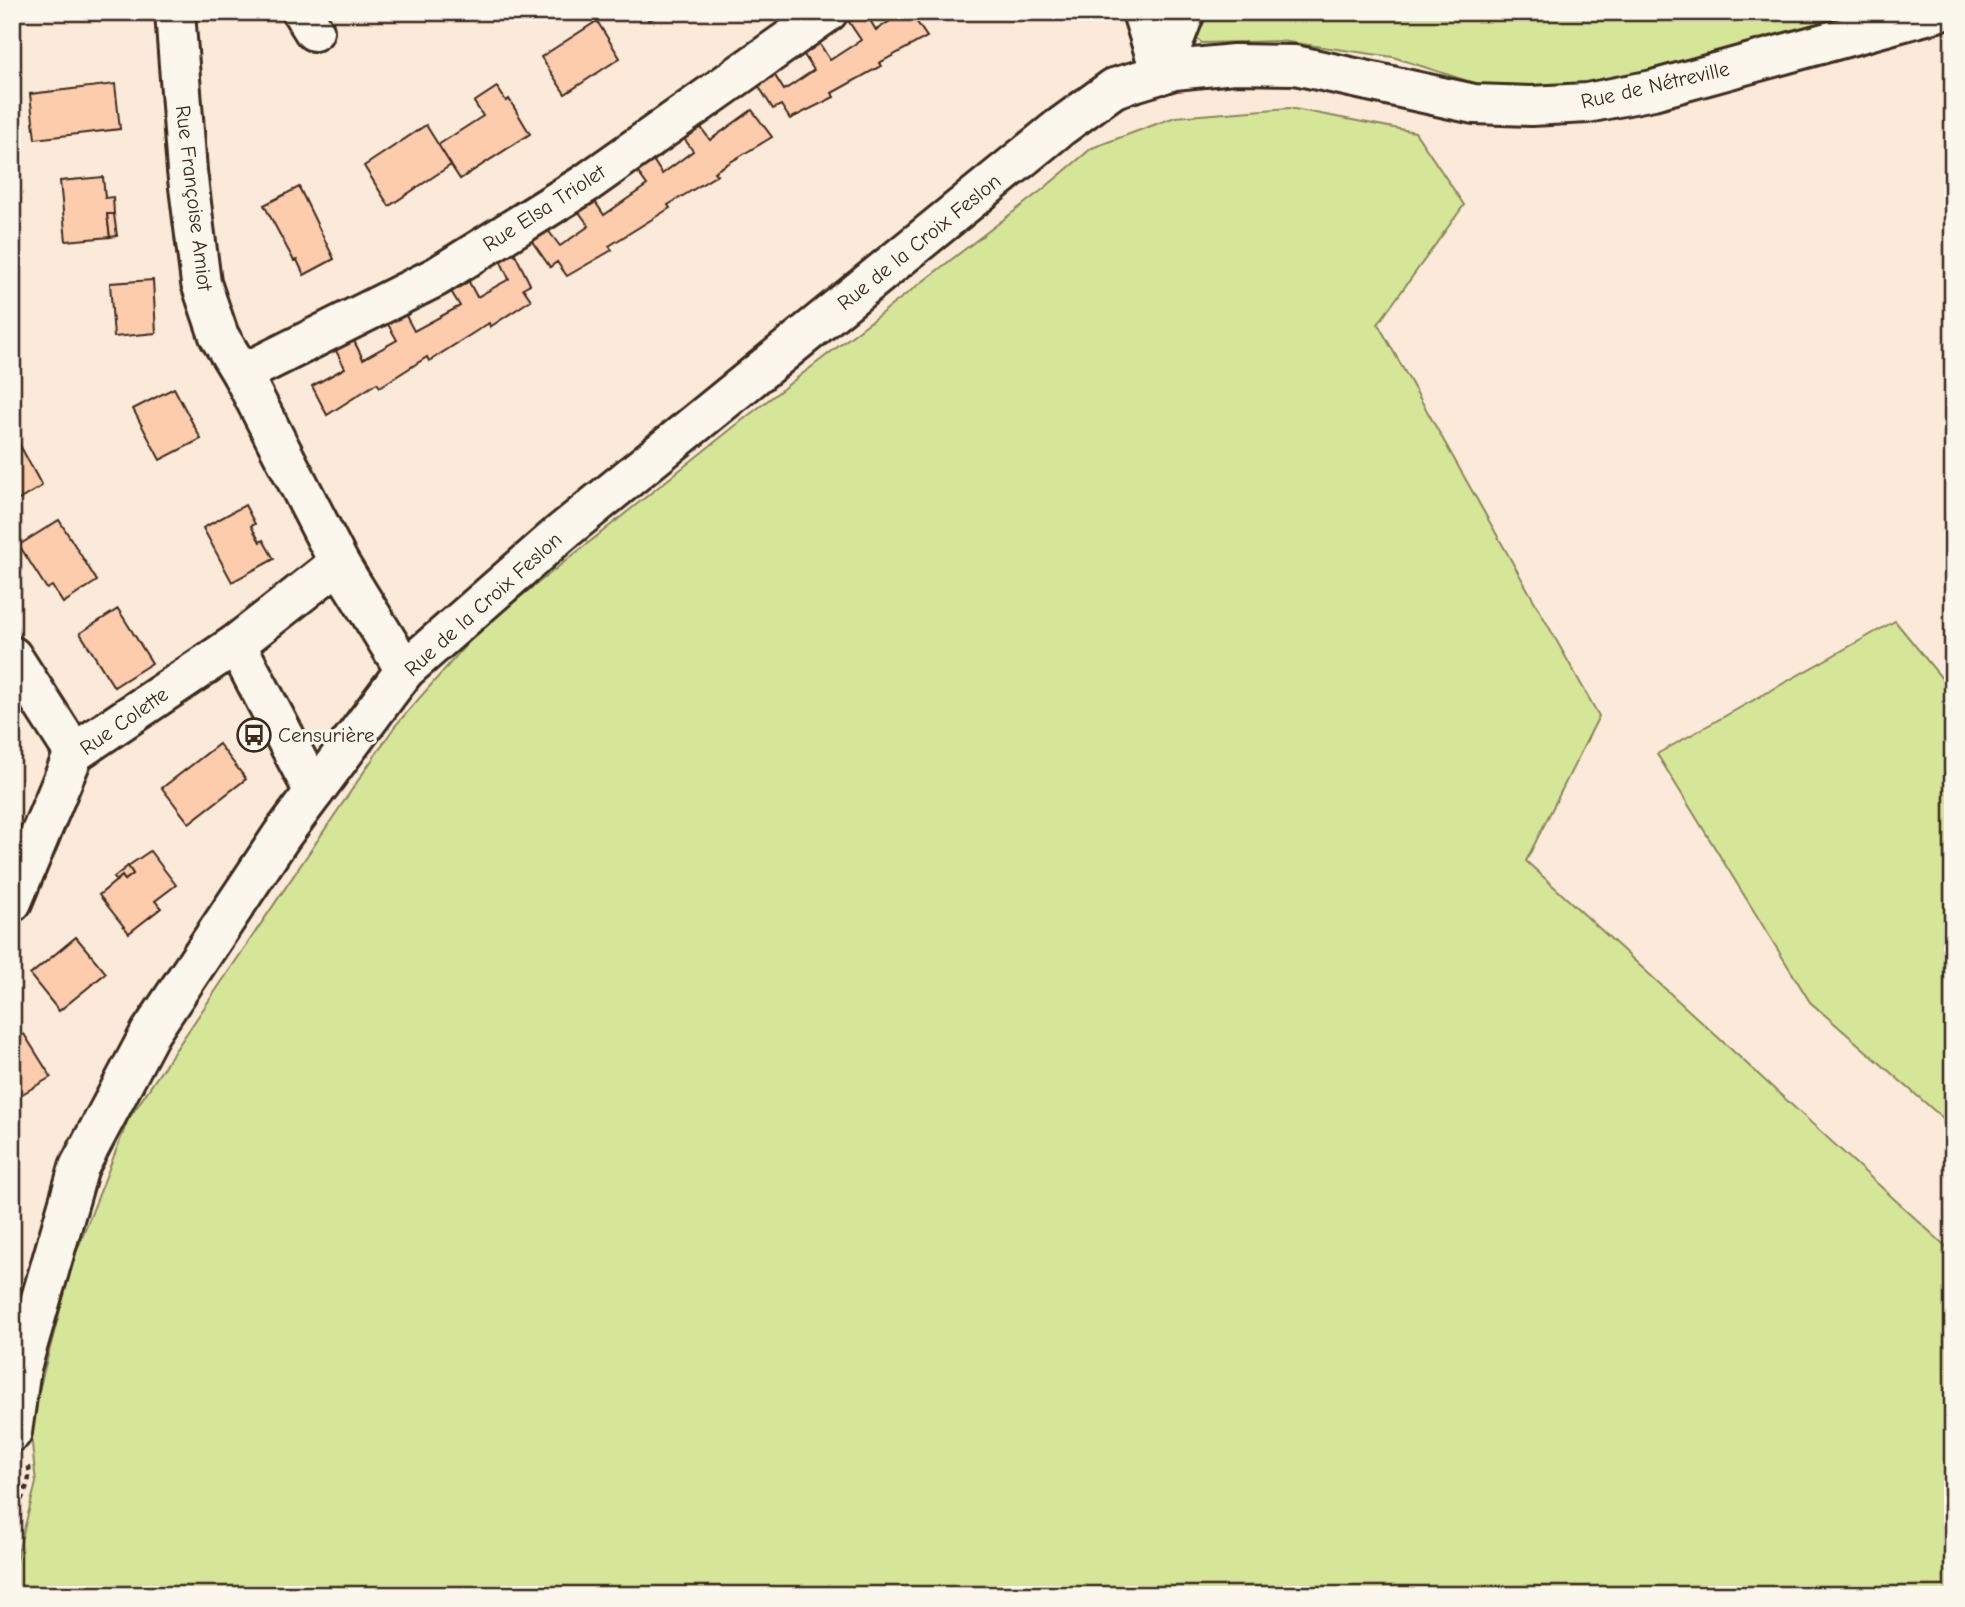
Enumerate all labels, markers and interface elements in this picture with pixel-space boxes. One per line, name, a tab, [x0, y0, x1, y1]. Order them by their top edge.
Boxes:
street label: Rue de Nétreville	[1578, 56, 1732, 114]
street label: Rue Françoise Amiot	[171, 104, 217, 293]
street label: Rue Elsa Triolet	[478, 159, 610, 256]
street label: Rue de la Croix Feslon	[833, 169, 1005, 315]
street label: Rue de la Croix Feslon	[400, 527, 566, 681]
street label: Rue Colette	[75, 682, 173, 760]
bus stop icon: Censurière	[235, 716, 273, 754]
place label: Censurière	[278, 723, 375, 747]

